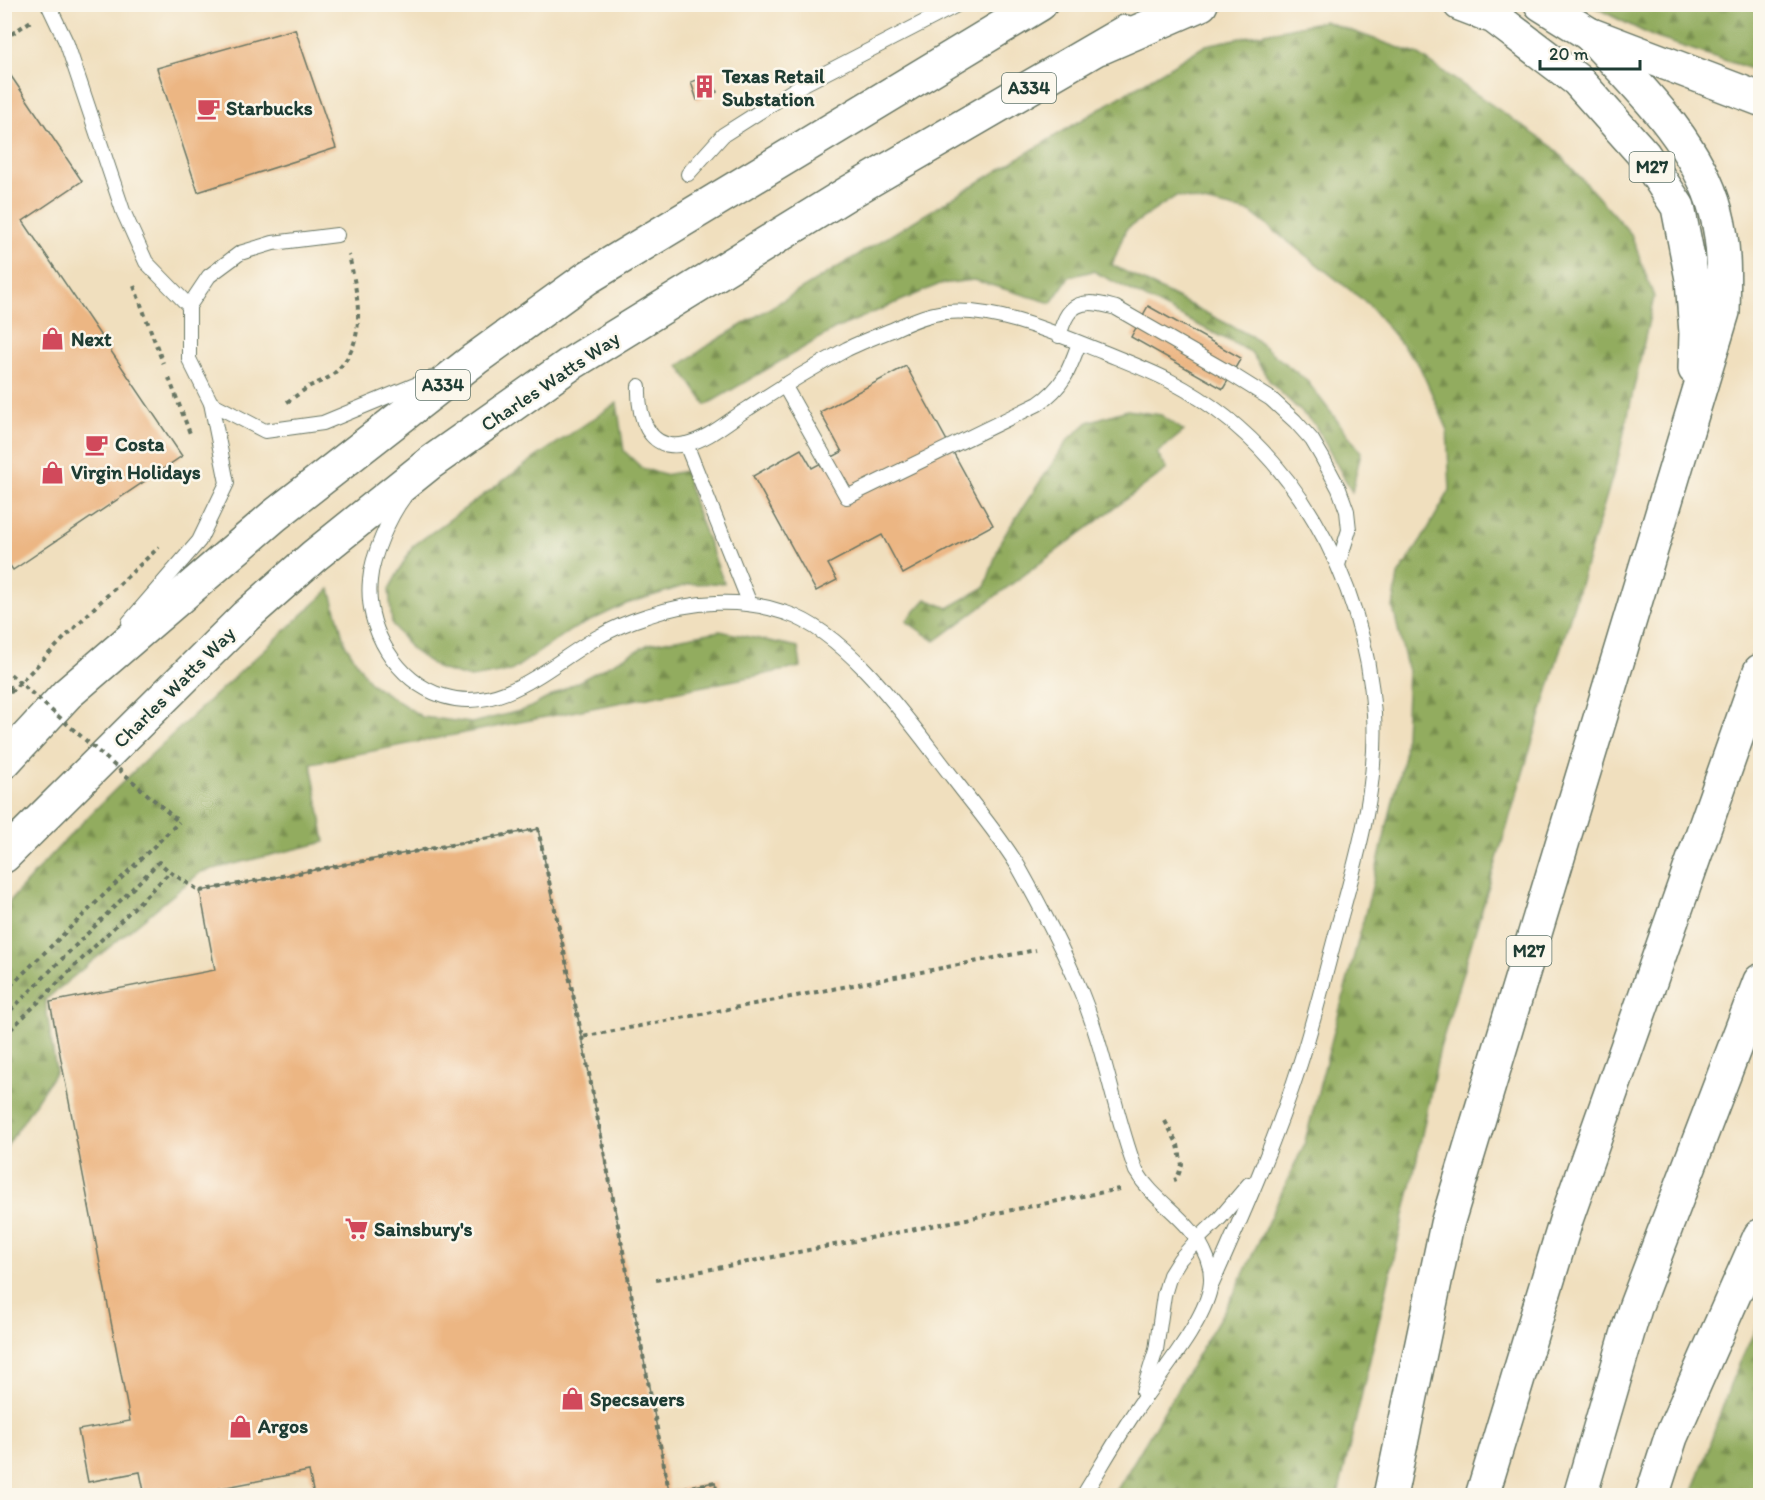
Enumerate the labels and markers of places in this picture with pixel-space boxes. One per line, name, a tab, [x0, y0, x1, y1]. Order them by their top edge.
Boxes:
place label: Texas Retail Substation	[721, 64, 825, 111]
building icon: Texas Retail Substation	[691, 74, 717, 100]
cafe icon: Starbucks	[195, 95, 221, 121]
place label: Starbucks	[226, 96, 313, 120]
shop icon: Next	[40, 326, 66, 352]
place label: Next	[71, 327, 112, 351]
cafe icon: Costa	[84, 431, 110, 457]
place label: Costa	[115, 432, 164, 456]
shop icon: Virgin Holidays	[40, 459, 66, 485]
place label: Virgin Holidays	[71, 460, 201, 485]
supermarket icon: Sainsbury's	[343, 1216, 369, 1242]
place label: Sainsbury's	[374, 1217, 473, 1242]
shop icon: Specsavers	[559, 1386, 585, 1412]
place label: Specsavers	[590, 1387, 685, 1412]
shop icon: Argos	[227, 1413, 253, 1439]
place label: Argos	[257, 1414, 308, 1439]

